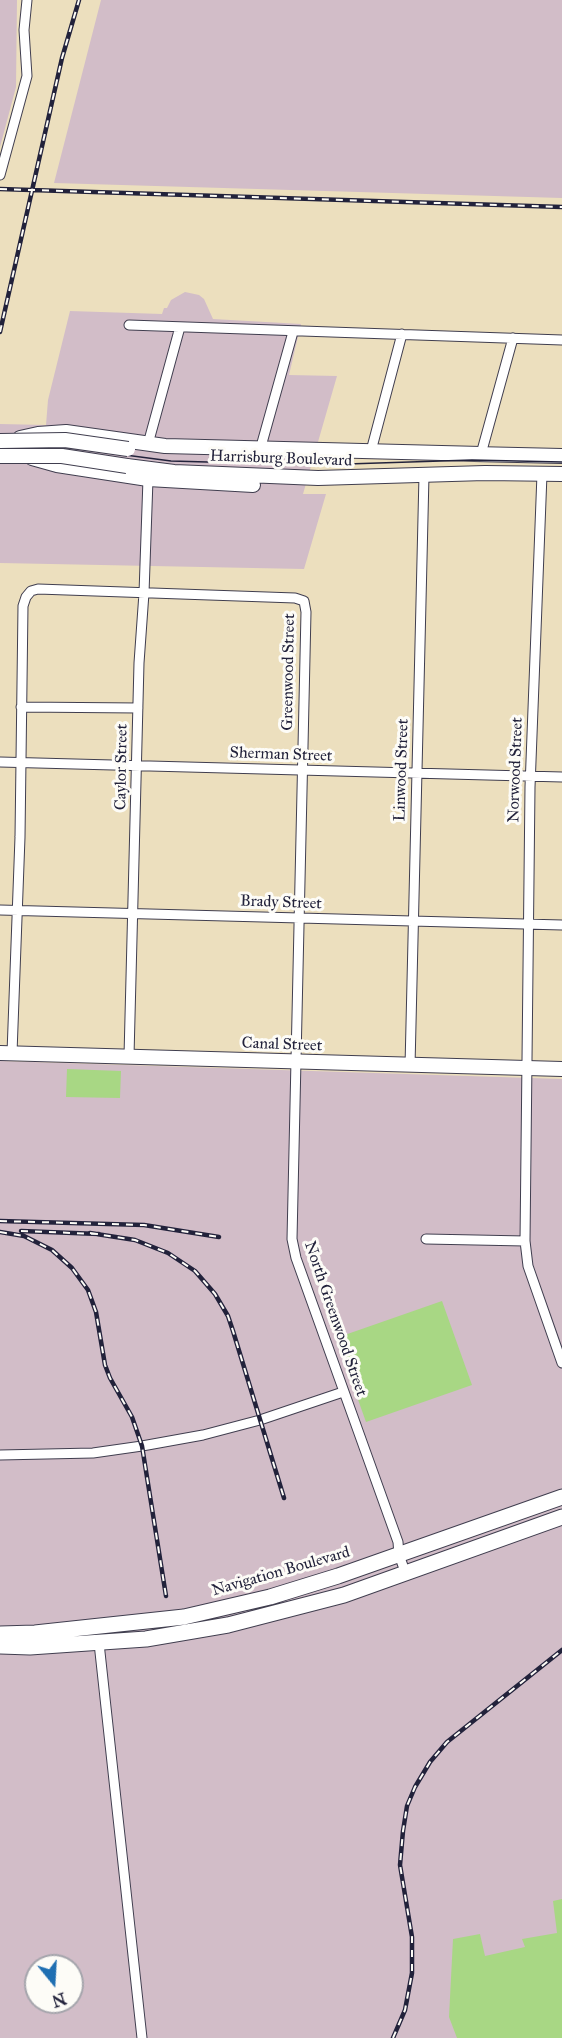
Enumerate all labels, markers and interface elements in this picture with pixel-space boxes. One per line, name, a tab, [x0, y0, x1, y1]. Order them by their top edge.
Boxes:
street label: Harrisburg Boulevard	[209, 447, 353, 471]
street label: Greenwood Street	[278, 613, 300, 731]
street label: Norwood Street	[505, 717, 527, 823]
street label: Linwood Street	[391, 718, 413, 822]
street label: Caylor Street	[112, 724, 132, 810]
street label: Sherman Street	[229, 744, 333, 766]
street label: Brady Street	[240, 892, 322, 914]
street label: Canal Street	[241, 1034, 323, 1056]
street label: North Greenwood Street	[299, 1239, 371, 1399]
street label: Navigation Boulevard	[210, 1543, 352, 1601]
north arrow	[24, 1954, 84, 2014]
text: N	[50, 1989, 68, 2011]

